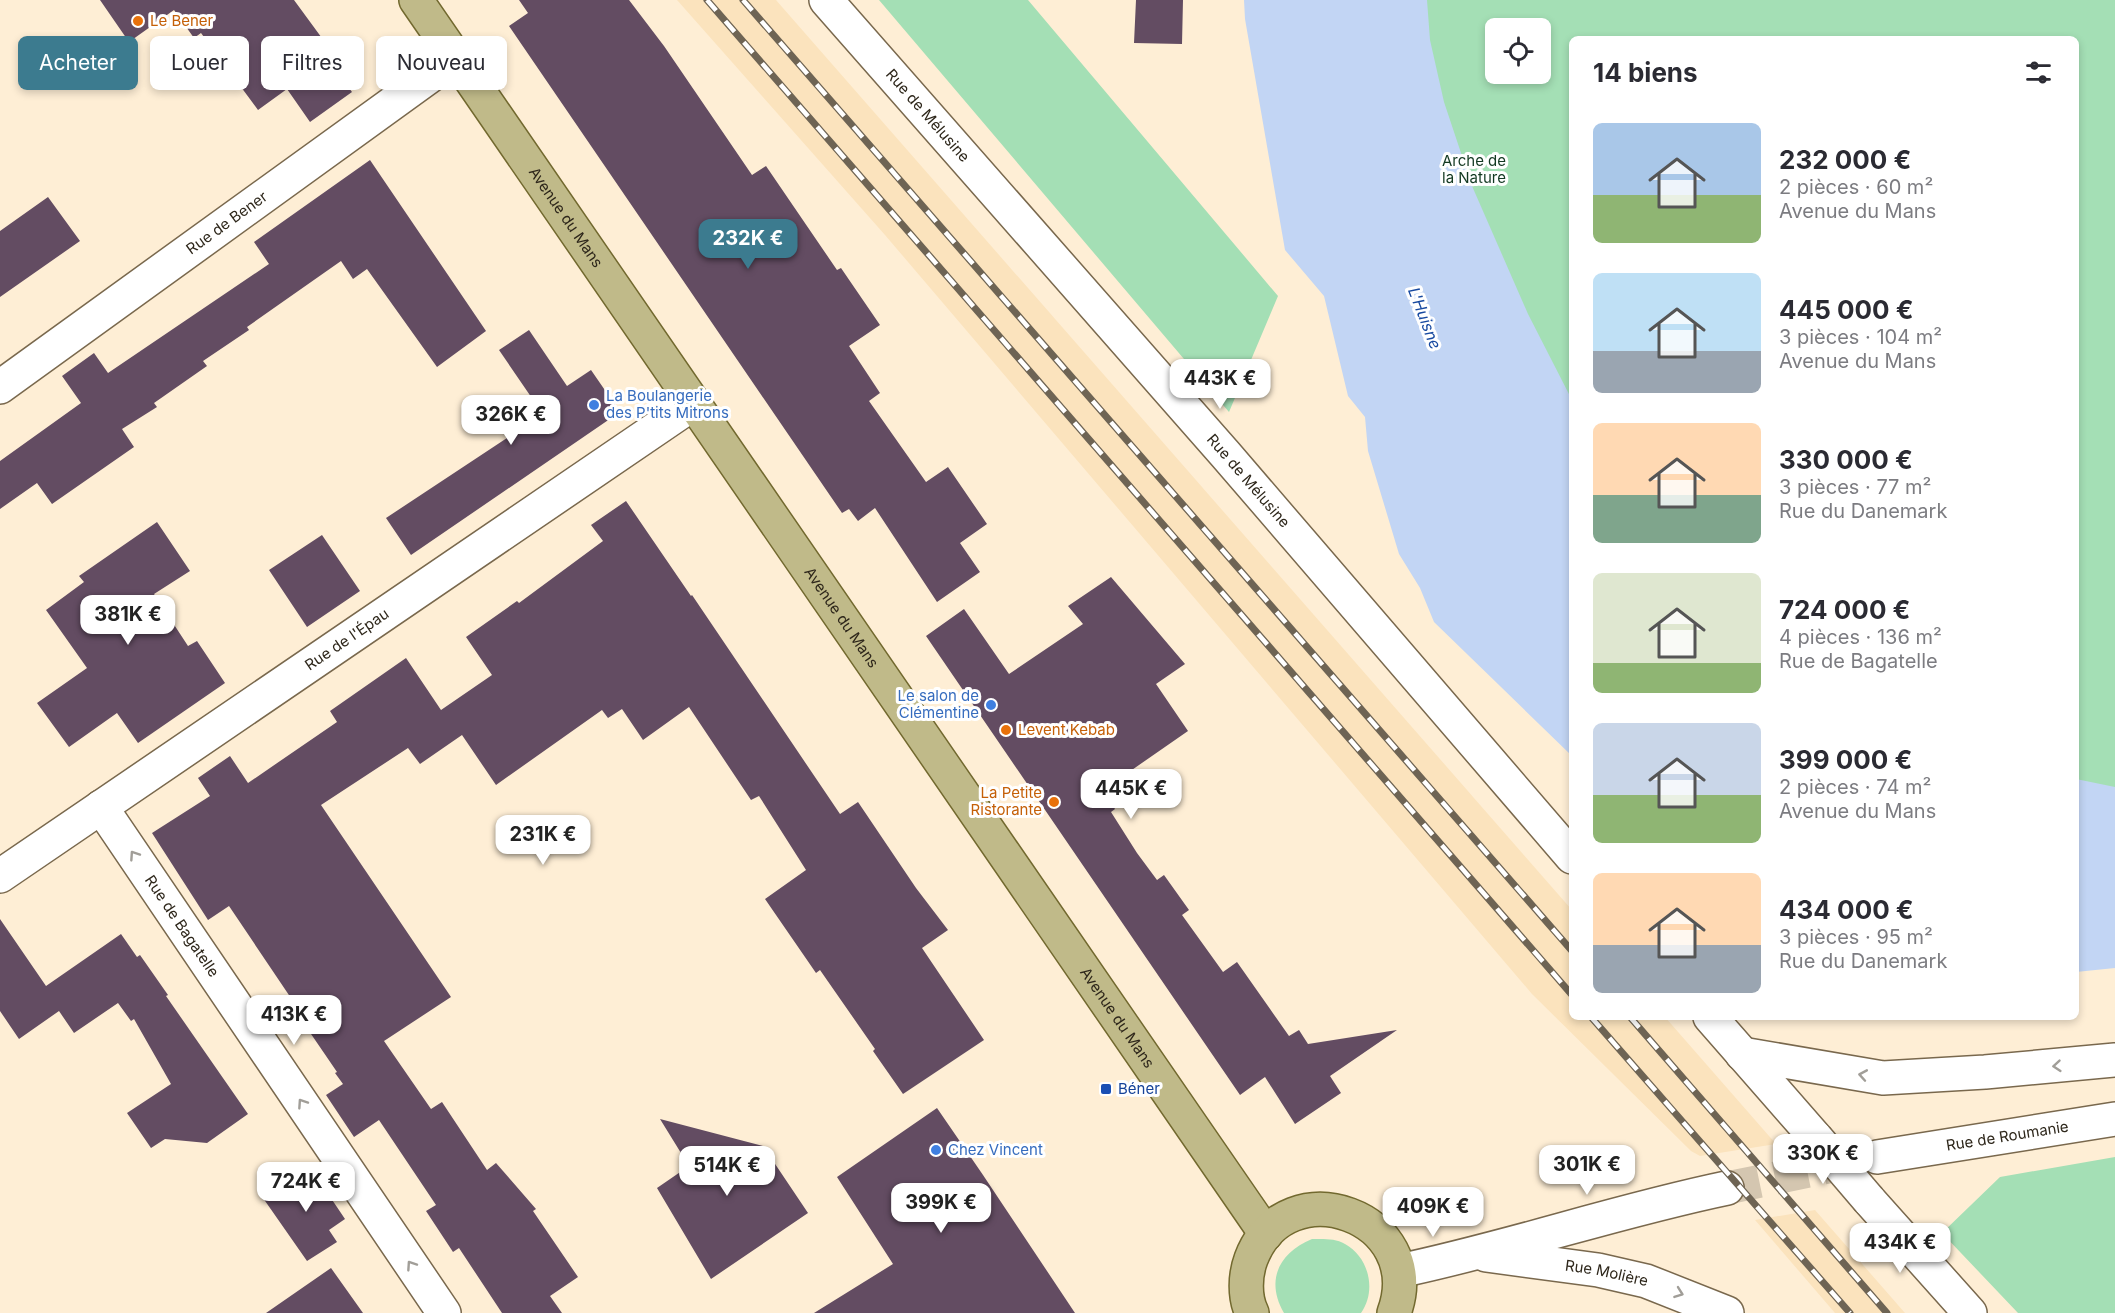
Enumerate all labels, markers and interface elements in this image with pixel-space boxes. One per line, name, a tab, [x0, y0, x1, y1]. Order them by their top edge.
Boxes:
place label: Le Bener	[150, 11, 214, 30]
marker: Le Bener	[131, 14, 145, 28]
map controls	[1485, 18, 1551, 84]
button: locate	[1485, 18, 1551, 84]
chip: Acheter	[18, 36, 138, 90]
chip: Louer	[150, 36, 249, 90]
chip: Filtres	[261, 36, 364, 90]
chip: Nouveau	[376, 36, 507, 90]
icon: filters	[2022, 56, 2055, 89]
text: 14 biens	[1593, 57, 1698, 88]
street label: Rue de Mélusine	[882, 65, 974, 166]
text: 232 000 €	[1779, 144, 1911, 175]
icon: home	[1641, 147, 1713, 219]
park label: Arche de la Nature	[1442, 151, 1506, 187]
street label: Avenue du Mans	[525, 163, 608, 271]
text: 2 pièces · 60 m²	[1779, 175, 1933, 199]
street label: Rue de Bener	[182, 187, 271, 258]
text: Avenue du Mans	[1779, 199, 1936, 223]
pin: 232K €	[699, 219, 797, 270]
text: 232K €	[713, 226, 783, 250]
water label: L'Huisne	[1404, 284, 1446, 352]
text: 445 000 €	[1779, 294, 1914, 325]
icon: home	[1641, 297, 1713, 369]
text: 3 pièces · 104 m²	[1779, 325, 1942, 349]
text: Avenue du Mans	[1779, 349, 1936, 373]
pin: 443K €	[1171, 359, 1269, 410]
text: 443K €	[1184, 366, 1256, 390]
place label: La Boulangerie des P'tits Mitrons	[606, 386, 729, 422]
pin: 326K €	[462, 395, 560, 446]
marker: La Boulangerie des P'tits Mitrons	[587, 398, 601, 412]
text: 326K €	[475, 402, 547, 426]
street label: Rue de Mélusine	[1203, 430, 1294, 531]
text: 330 000 €	[1779, 444, 1913, 475]
icon: home	[1641, 447, 1713, 519]
text: 3 pièces · 77 m²	[1779, 475, 1931, 499]
text: Rue du Danemark	[1779, 499, 1947, 523]
street label: Avenue du Mans	[801, 563, 883, 671]
text: 724 000 €	[1779, 594, 1910, 625]
pin: 381K €	[79, 595, 177, 646]
icon: home	[1641, 597, 1713, 669]
text: 381K €	[94, 602, 162, 626]
street label: Rue de l'Épau	[301, 604, 392, 674]
text: 4 pièces · 136 m²	[1779, 625, 1942, 649]
text: Rue de Bagatelle	[1779, 649, 1938, 673]
place label: Le salon de Clémentine	[898, 686, 979, 722]
marker: Le salon de Clémentine	[984, 698, 998, 712]
place label: Levent Kebab	[1018, 720, 1115, 739]
marker: Levent Kebab	[999, 723, 1013, 737]
text: 399 000 €	[1779, 744, 1912, 775]
icon: home	[1641, 747, 1713, 819]
pin: 445K €	[1082, 769, 1180, 820]
text: 2 pièces · 74 m²	[1779, 775, 1931, 799]
text: 445K €	[1095, 776, 1167, 800]
place label: La Petite Ristorante	[971, 783, 1042, 819]
marker: La Petite Ristorante	[1047, 795, 1061, 809]
text: Avenue du Mans	[1779, 799, 1936, 823]
pin: 231K €	[494, 815, 592, 866]
text: 231K €	[510, 822, 576, 846]
one-way arrow	[130, 851, 141, 862]
street label: Rue de Bagatelle	[141, 871, 223, 981]
text: 434 000 €	[1779, 894, 1914, 925]
icon: home	[1641, 897, 1713, 969]
text: 3 pièces · 95 m²	[1779, 925, 1933, 949]
text: Rue du Danemark	[1779, 949, 1947, 973]
street label: Avenue du Mans	[1076, 964, 1159, 1072]
pin: 413K €	[245, 995, 343, 1046]
text: 413K €	[260, 1002, 328, 1026]
one-way arrow	[2052, 1059, 2061, 1072]
one-way arrow	[1858, 1069, 1868, 1082]
place label: Béner	[1118, 1079, 1160, 1098]
marker: Béner	[1099, 1082, 1113, 1096]
one-way arrow	[298, 1099, 309, 1110]
street label: Rue de Roumanie	[1945, 1117, 2070, 1155]
pin: 330K €	[1774, 1134, 1872, 1185]
place label: Chez Vincent	[948, 1140, 1043, 1159]
text: 330K €	[1787, 1141, 1859, 1165]
marker: Chez Vincent	[929, 1143, 943, 1157]
pin: 301K €	[1538, 1145, 1636, 1196]
pin: 514K €	[678, 1146, 776, 1197]
text: 301K €	[1553, 1152, 1621, 1176]
text: 514K €	[693, 1153, 761, 1177]
pin: 724K €	[257, 1162, 355, 1213]
text: 724K €	[271, 1169, 341, 1193]
pin: 399K €	[892, 1183, 990, 1234]
pin: 409K €	[1384, 1187, 1482, 1238]
text: 399K €	[905, 1190, 977, 1214]
text: 409K €	[1397, 1194, 1469, 1218]
pin: 434K €	[1851, 1223, 1949, 1274]
text: 434K €	[1864, 1230, 1936, 1254]
street label: Rue Molière	[1564, 1256, 1650, 1290]
one-way arrow	[408, 1260, 419, 1271]
one-way arrow	[1673, 1286, 1684, 1298]

